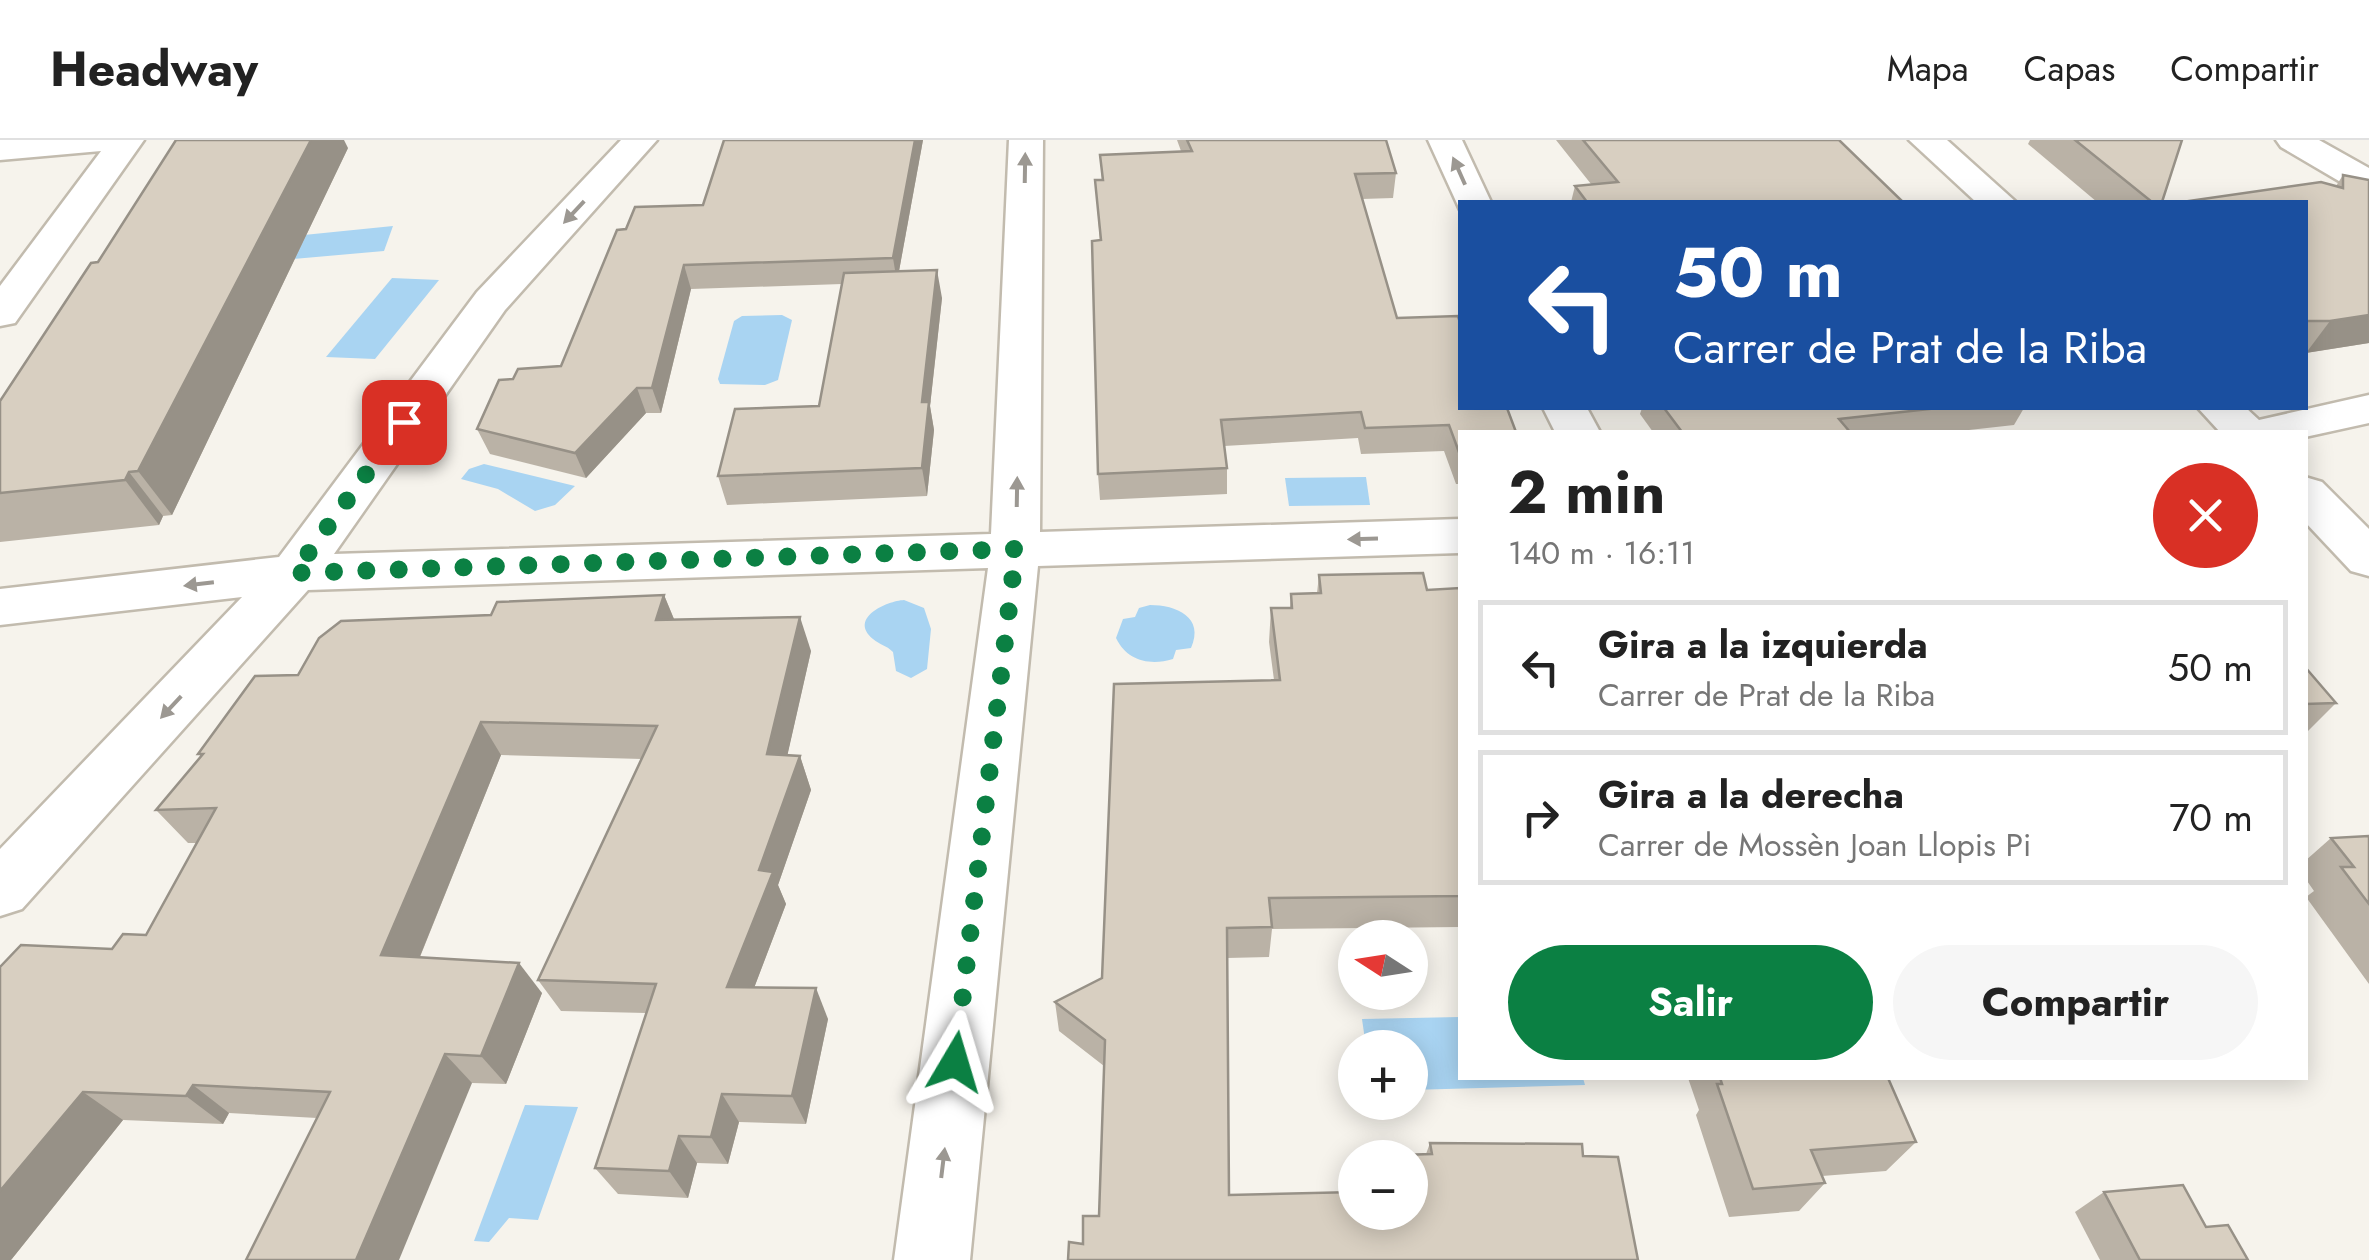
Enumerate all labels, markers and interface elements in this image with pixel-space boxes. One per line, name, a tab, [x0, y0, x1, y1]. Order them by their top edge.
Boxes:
text: Headway	[50, 35, 258, 104]
text: Mapa	[1887, 44, 1969, 94]
text: Capas	[2024, 44, 2115, 94]
text: Compartir	[2170, 44, 2319, 94]
one-way arrow	[1018, 151, 1034, 183]
one-way arrow	[1451, 156, 1467, 186]
one-way arrow	[563, 199, 586, 223]
text: 50 m	[1673, 222, 1843, 323]
icon: left	[1508, 240, 1638, 370]
text: Carrer de Prat de la Riba	[1673, 315, 2147, 380]
pin	[362, 380, 447, 465]
icon: arrive	[377, 395, 432, 450]
text: 2 min	[1508, 449, 1666, 536]
button: close	[2153, 463, 2258, 568]
one-way arrow	[1009, 476, 1025, 508]
text: 140 m · 16:11	[1508, 530, 1695, 576]
one-way arrow	[1346, 532, 1378, 548]
one-way arrow	[182, 576, 214, 592]
text: Gira a la izquierda	[1598, 617, 1928, 672]
icon: left	[1513, 640, 1568, 695]
text: 50 m	[2168, 640, 2253, 695]
text: Carrer de Prat de la Riba	[1598, 672, 1935, 718]
one-way arrow	[160, 695, 183, 719]
text: Gira a la derecha	[1598, 767, 1904, 822]
icon: right	[1513, 790, 1568, 845]
text: 70 m	[2169, 790, 2253, 845]
text: Carrer de Mossèn Joan Llopis Pi	[1598, 822, 2031, 868]
north arrow	[1338, 920, 1428, 1010]
map controls	[1338, 920, 1428, 1230]
button: Salir	[1508, 945, 1873, 1060]
button: Compartir	[1893, 945, 2258, 1060]
position arrow	[903, 1010, 1007, 1114]
button: +	[1338, 1030, 1428, 1120]
button: −	[1338, 1140, 1428, 1230]
one-way arrow	[935, 1147, 951, 1179]

